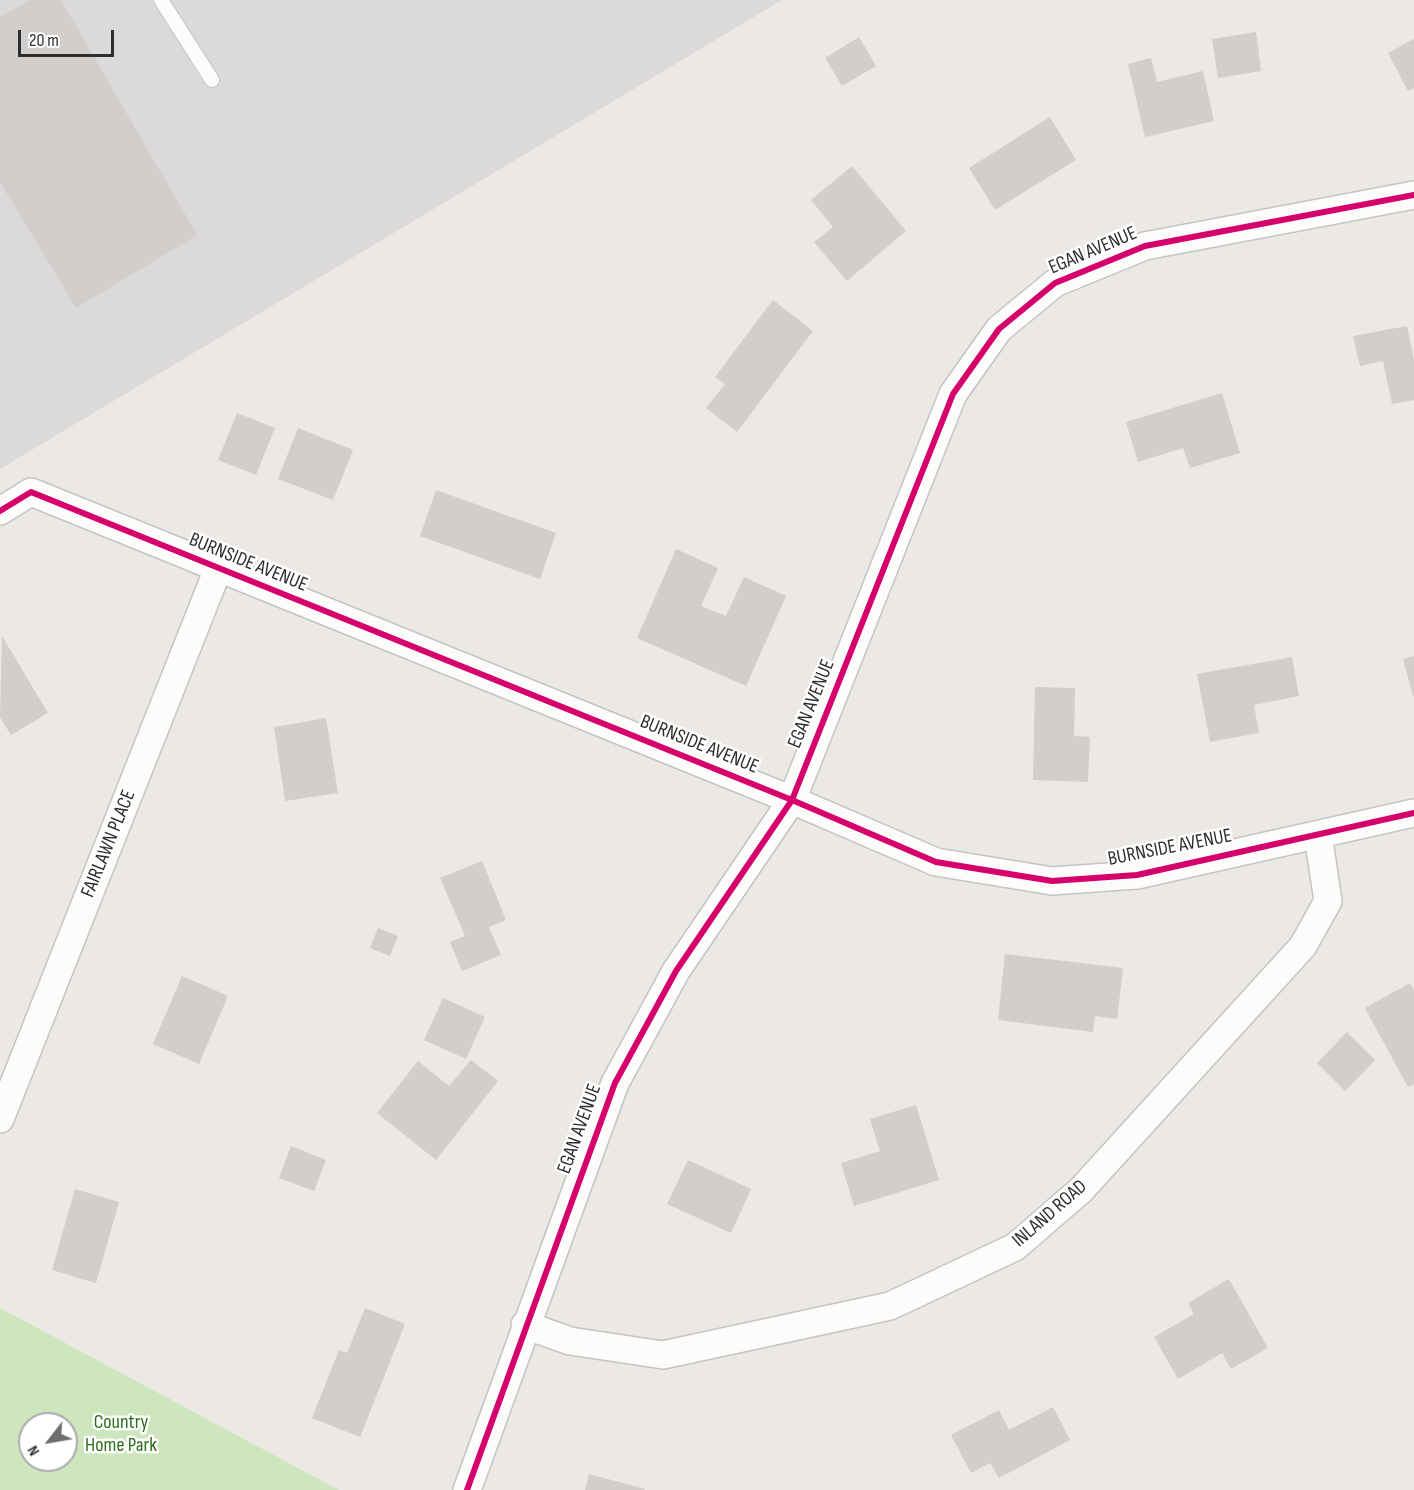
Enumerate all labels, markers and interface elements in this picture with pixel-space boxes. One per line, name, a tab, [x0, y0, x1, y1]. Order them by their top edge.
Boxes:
scale bar	[21, 18, 117, 56]
text: 20 m	[29, 30, 59, 51]
street label: EGAN AVENUE	[1045, 222, 1141, 280]
street label: BURNSIDE AVENUE	[185, 528, 311, 598]
street label: EGAN AVENUE	[783, 656, 841, 752]
street label: BURNSIDE AVENUE	[636, 710, 762, 780]
street label: FAIRLAWN PLACE	[77, 787, 141, 901]
street label: BURNSIDE AVENUE	[1106, 824, 1234, 872]
street label: EGAN AVENUE	[553, 1081, 607, 1177]
street label: INLAND ROAD	[1008, 1175, 1092, 1253]
park label: Country Home Park	[85, 1411, 157, 1458]
north arrow	[18, 1412, 78, 1472]
text: N	[24, 1442, 44, 1459]

